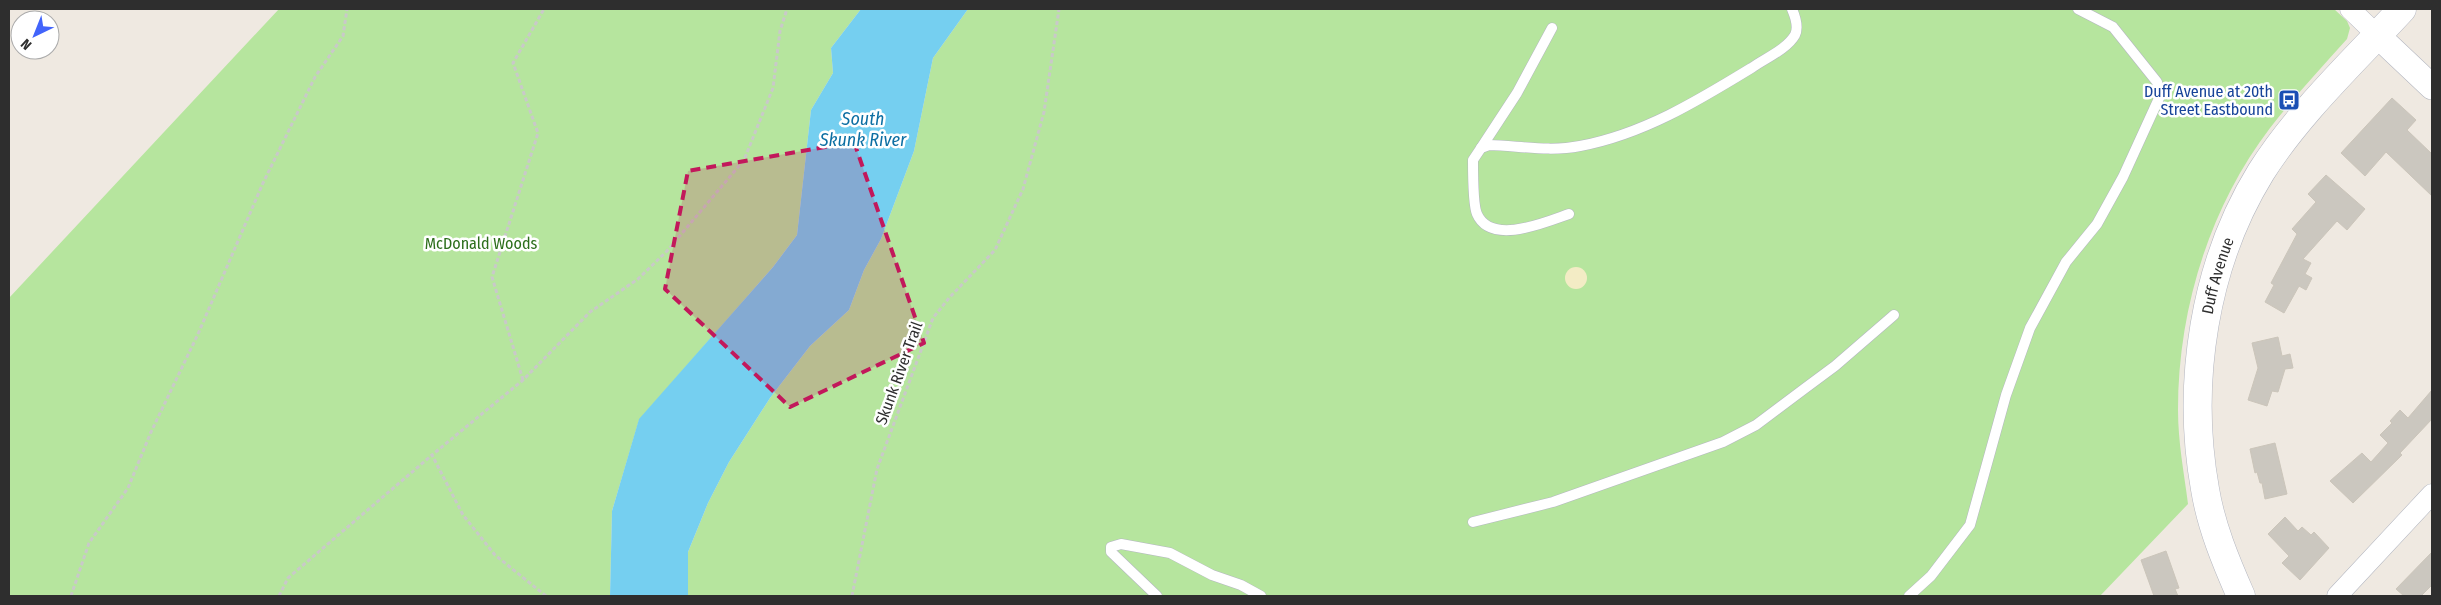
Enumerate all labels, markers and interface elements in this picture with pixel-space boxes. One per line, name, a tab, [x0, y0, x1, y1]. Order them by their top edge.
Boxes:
north arrow	[10, 10, 60, 60]
text: N	[18, 35, 35, 53]
place label: Duff Avenue at 20th Street Eastbound	[2144, 82, 2273, 119]
bus stop icon: Duff Avenue at 20th Street Eastbound	[2277, 88, 2301, 112]
water label: South Skunk River	[819, 108, 907, 151]
park label: McDonald Woods	[425, 234, 537, 253]
street label: Duff Avenue	[2197, 234, 2237, 316]
street label: Skunk River Trail	[872, 319, 926, 427]

